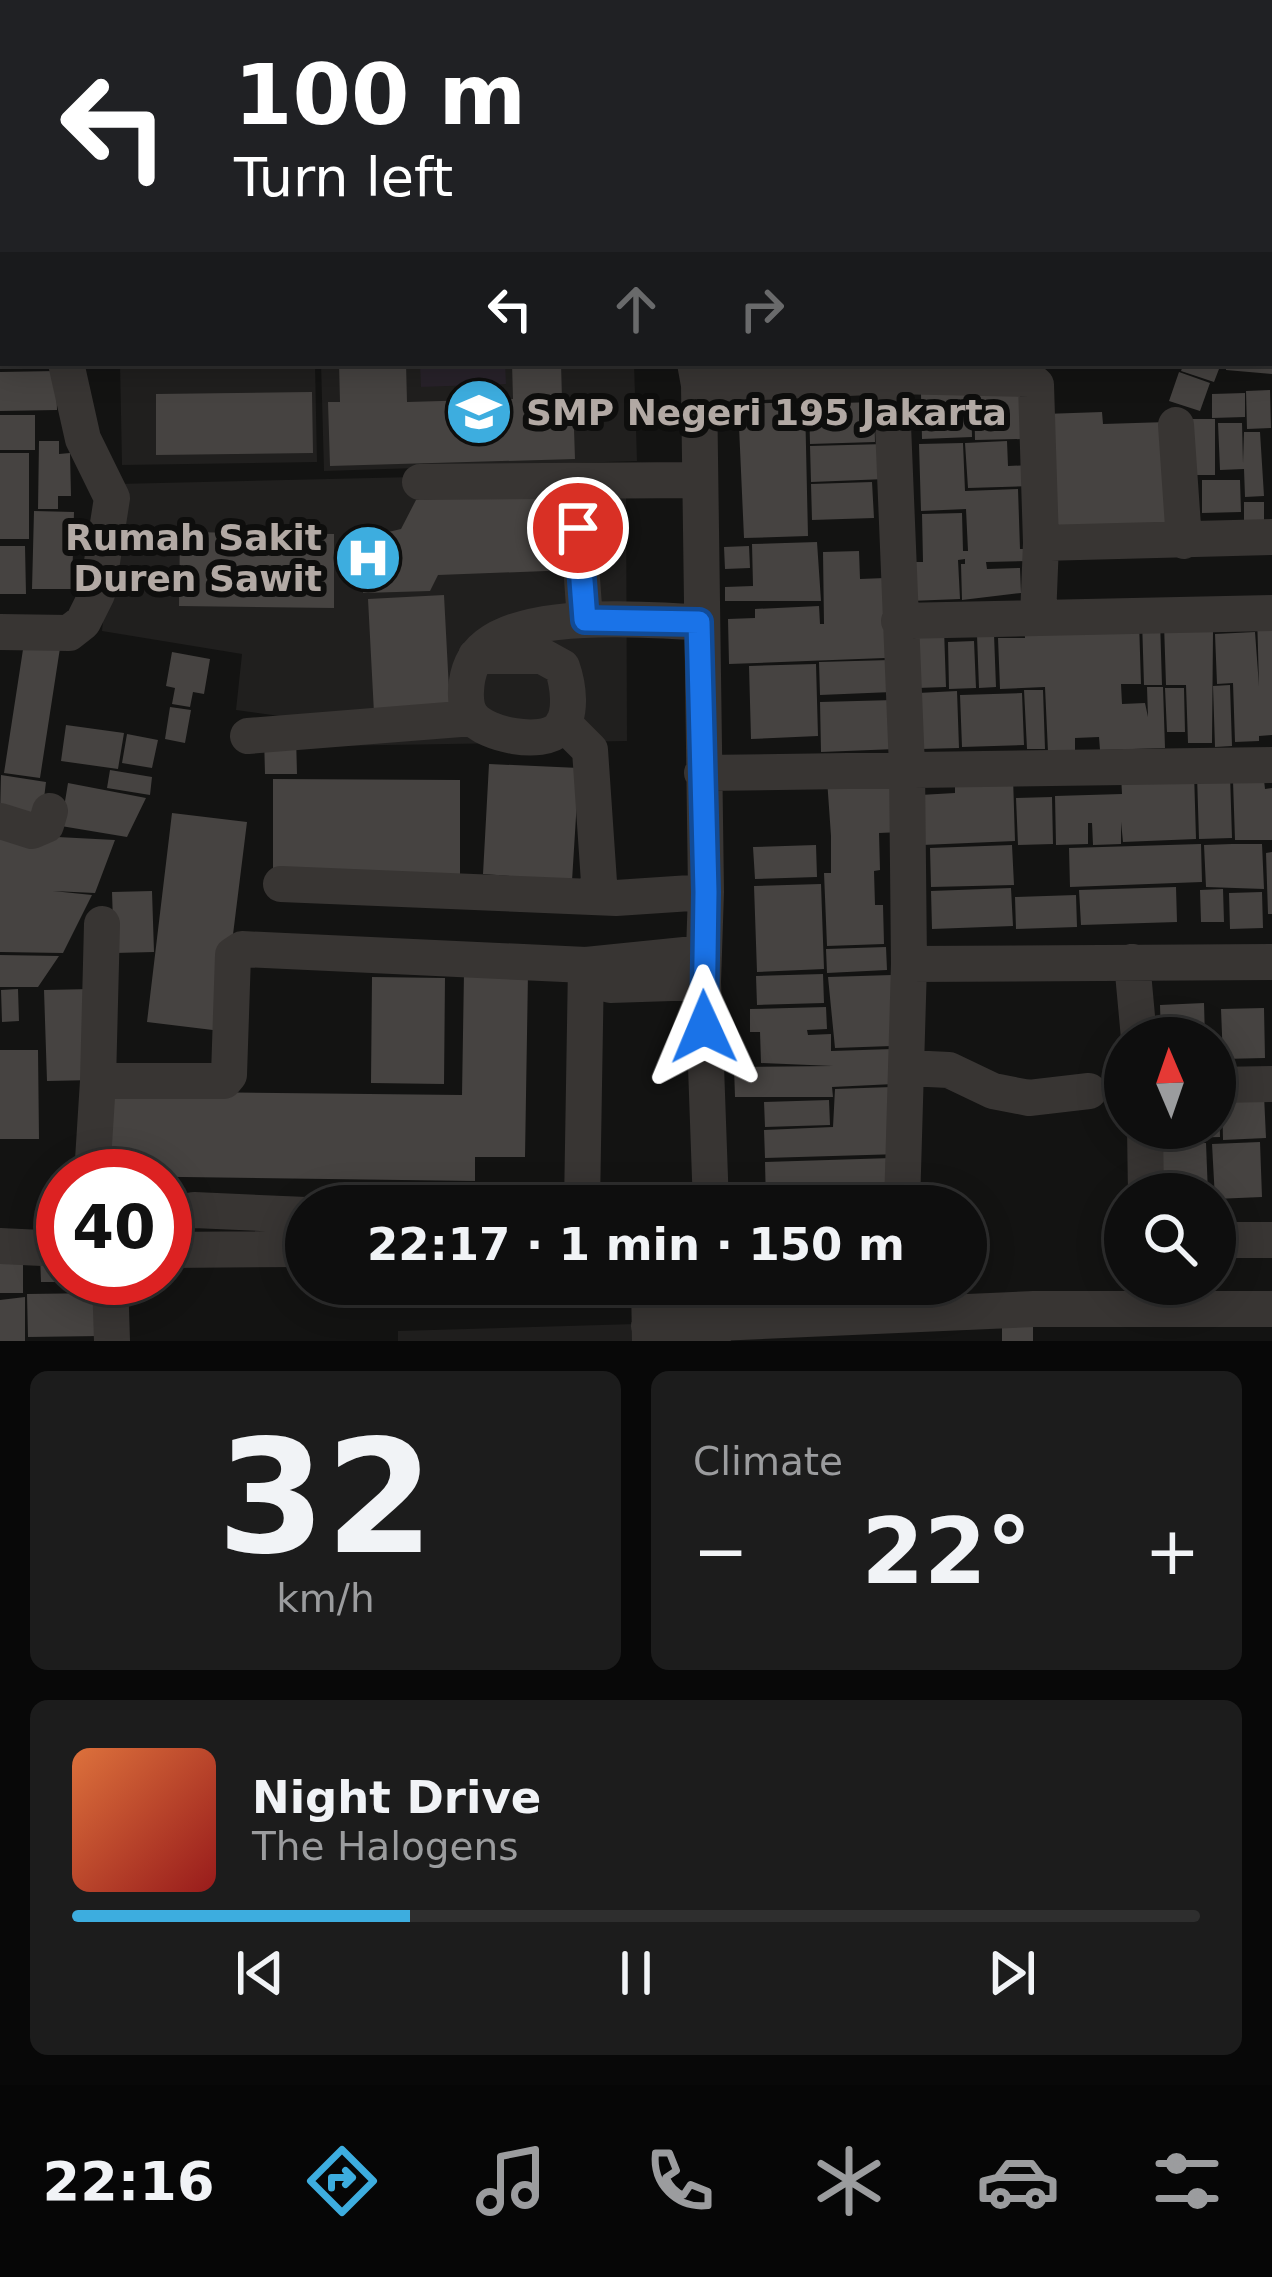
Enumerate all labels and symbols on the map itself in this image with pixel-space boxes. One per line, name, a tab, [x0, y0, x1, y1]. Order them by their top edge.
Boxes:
school or university icon: SMP Negeri 195 Jakarta	[444, 377, 514, 447]
place label: SMP Negeri 195 Jakarta	[526, 392, 1007, 433]
pin	[527, 477, 629, 579]
place label: Rumah Sakit Duren Sawit	[65, 517, 322, 599]
hospital icon: Rumah Sakit Duren Sawit	[333, 523, 403, 593]
position arrow	[641, 964, 767, 1090]
north arrow	[1104, 1017, 1236, 1149]
speed limit sign: 40	[36, 1149, 192, 1305]

